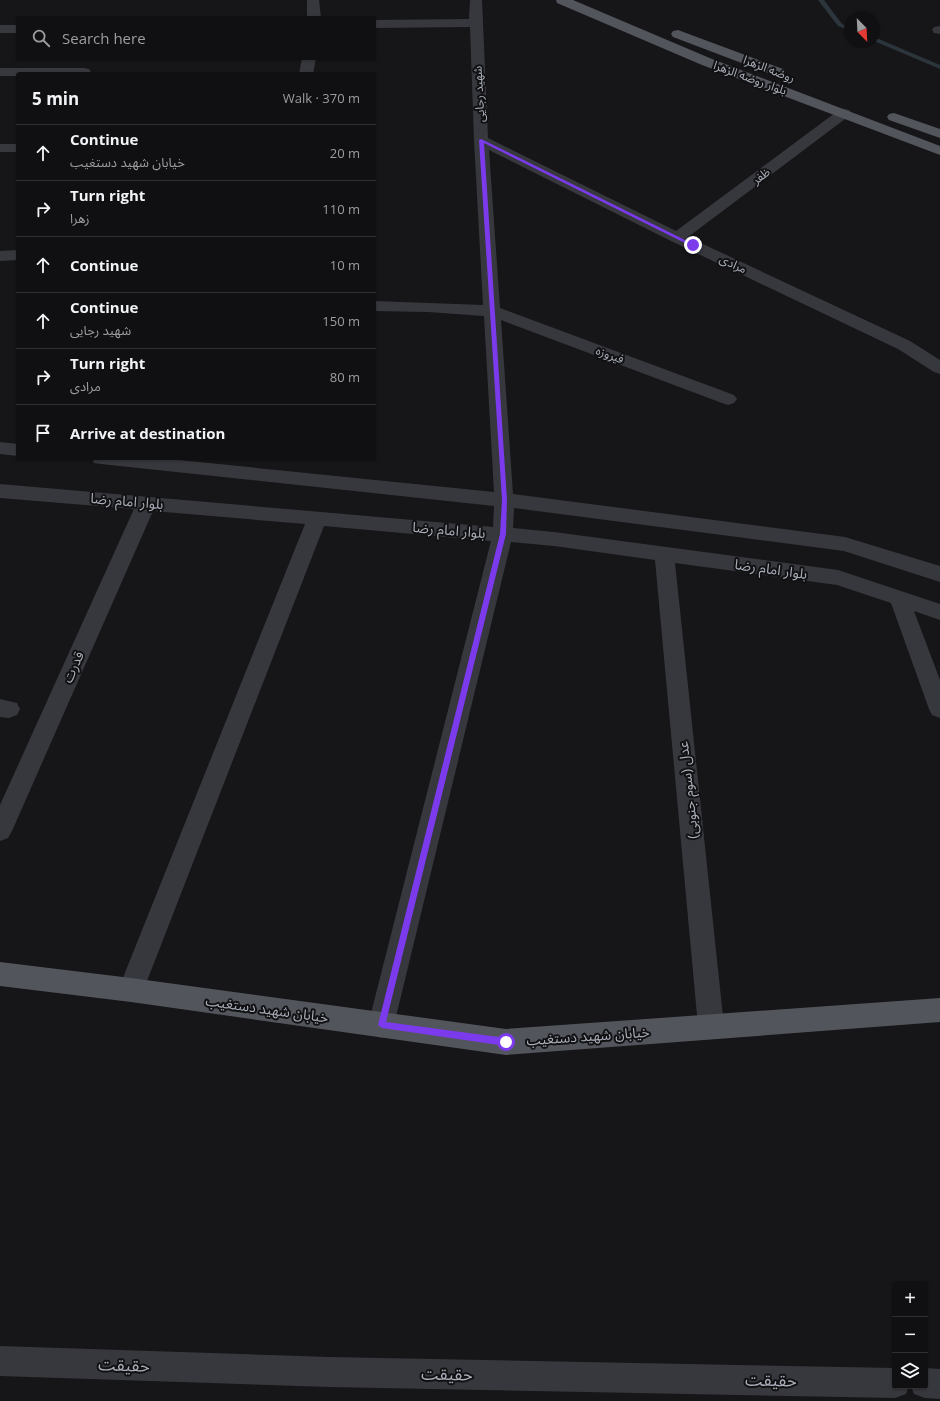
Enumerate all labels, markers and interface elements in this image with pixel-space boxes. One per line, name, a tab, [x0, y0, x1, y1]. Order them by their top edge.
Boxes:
north arrow	[844, 12, 880, 48]
search box	[16, 16, 376, 60]
icon: search	[30, 27, 52, 49]
text: Search here	[62, 28, 146, 48]
street label: روضه الزهرا	[741, 51, 797, 86]
street label: بلوار روضه الزهرا	[711, 56, 789, 99]
street label: شهید رجایی	[469, 65, 488, 123]
text: 5 min	[32, 87, 79, 110]
text: Walk · 370 m	[283, 89, 360, 107]
text: Continue	[70, 129, 138, 149]
icon: ahead	[32, 142, 54, 164]
text: 20 m	[330, 144, 360, 162]
text: خیابان شهید دستغیب	[70, 153, 185, 171]
street label: ظفر	[747, 163, 773, 189]
text: Turn right	[70, 185, 145, 205]
icon: right	[32, 198, 54, 220]
text: 110 m	[322, 200, 360, 218]
text: زهرا	[70, 209, 90, 227]
route end	[684, 236, 702, 254]
street label: مرادی	[717, 250, 750, 277]
icon: ahead	[32, 254, 54, 276]
text: Continue	[70, 255, 138, 275]
text: 10 m	[330, 256, 360, 274]
text: Continue	[70, 297, 138, 317]
icon: ahead	[32, 310, 54, 332]
text: 150 m	[322, 312, 360, 330]
text: شهید رجایی	[70, 321, 131, 339]
street label: فیروزه	[594, 342, 627, 367]
text: Turn right	[70, 353, 145, 373]
icon: right	[32, 366, 54, 388]
text: 80 m	[330, 368, 360, 386]
text: مرادی	[70, 377, 101, 395]
icon: arrive	[32, 422, 54, 444]
text: Arrive at destination	[70, 423, 225, 443]
street label: بلوار امام رضا	[90, 488, 165, 515]
street label: بلوار امام رضا	[412, 517, 487, 544]
street label: بلوار امام رضا	[733, 554, 809, 585]
street label: قدرت	[57, 648, 88, 686]
street label: عدل (سوم جنوبی)	[673, 740, 704, 840]
street label: خیابان شهید دستغیب	[205, 990, 330, 1027]
street label: خیابان شهید دستغیب	[526, 1022, 650, 1049]
route start	[497, 1033, 515, 1051]
map controls	[892, 1281, 928, 1389]
button: +	[892, 1281, 928, 1317]
button: −	[892, 1317, 928, 1353]
street label: حقیقت	[98, 1352, 150, 1377]
button: layers	[892, 1353, 928, 1389]
street label: حقیقت	[421, 1362, 473, 1385]
street label: حقیقت	[745, 1368, 797, 1391]

